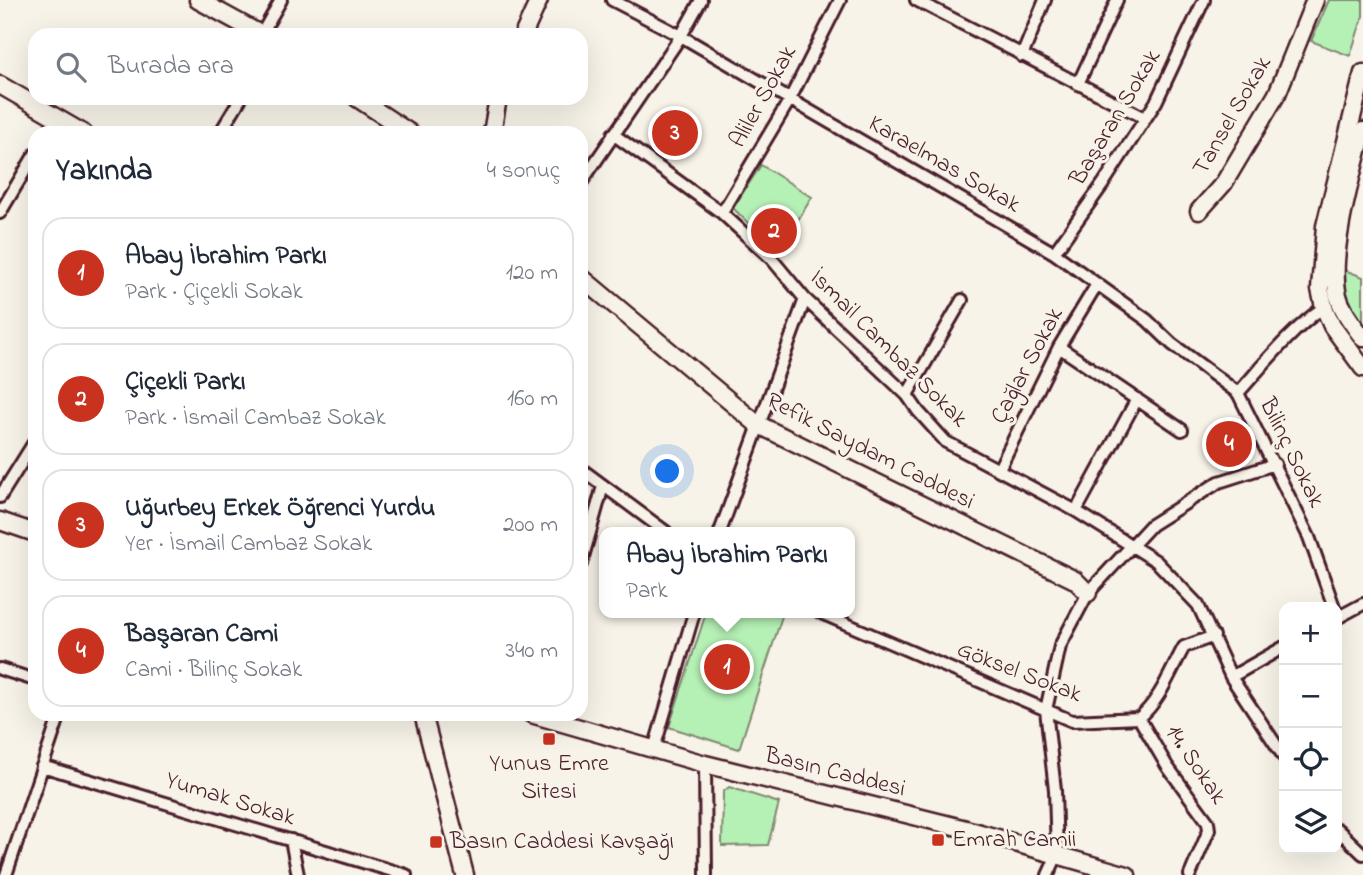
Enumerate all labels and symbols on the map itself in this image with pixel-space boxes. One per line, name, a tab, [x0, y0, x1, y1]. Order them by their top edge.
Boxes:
street label: Aliler Sokak	[721, 39, 807, 155]
street label: Başaran Sokak	[1061, 43, 1171, 194]
street label: Tansel Sokak	[1185, 49, 1282, 182]
pin: 3	[652, 107, 698, 159]
street label: Karaelmas Sokak	[861, 107, 1027, 223]
pin: 2	[751, 205, 797, 257]
street label: İsmail Cambaz Sokak	[801, 262, 975, 436]
street label: Çağlar Sokak	[983, 301, 1074, 431]
street label: Refik Saydam Caddesi	[759, 384, 980, 521]
street label: Bilinç Sokak	[1249, 391, 1333, 514]
pin: 4	[1206, 418, 1252, 470]
your location	[650, 454, 684, 488]
street label: Göksel Sokak	[951, 633, 1087, 713]
pin: 1	[704, 641, 750, 693]
street label: 14. Sokak	[1155, 718, 1235, 812]
marker: Yunus Emre Sitesi	[541, 731, 557, 747]
street label: Basın Caddesi	[760, 738, 909, 807]
place label: Yunus Emre Sitesi	[489, 747, 609, 810]
street label: Yumak Sokak	[161, 764, 300, 836]
place label: Emrah Camii	[952, 823, 1076, 858]
place label: Basın Caddesi Kavşağı	[449, 825, 674, 860]
marker: Emrah Camii	[930, 832, 946, 848]
marker: Basın Caddesi Kavşağı	[428, 834, 444, 850]

